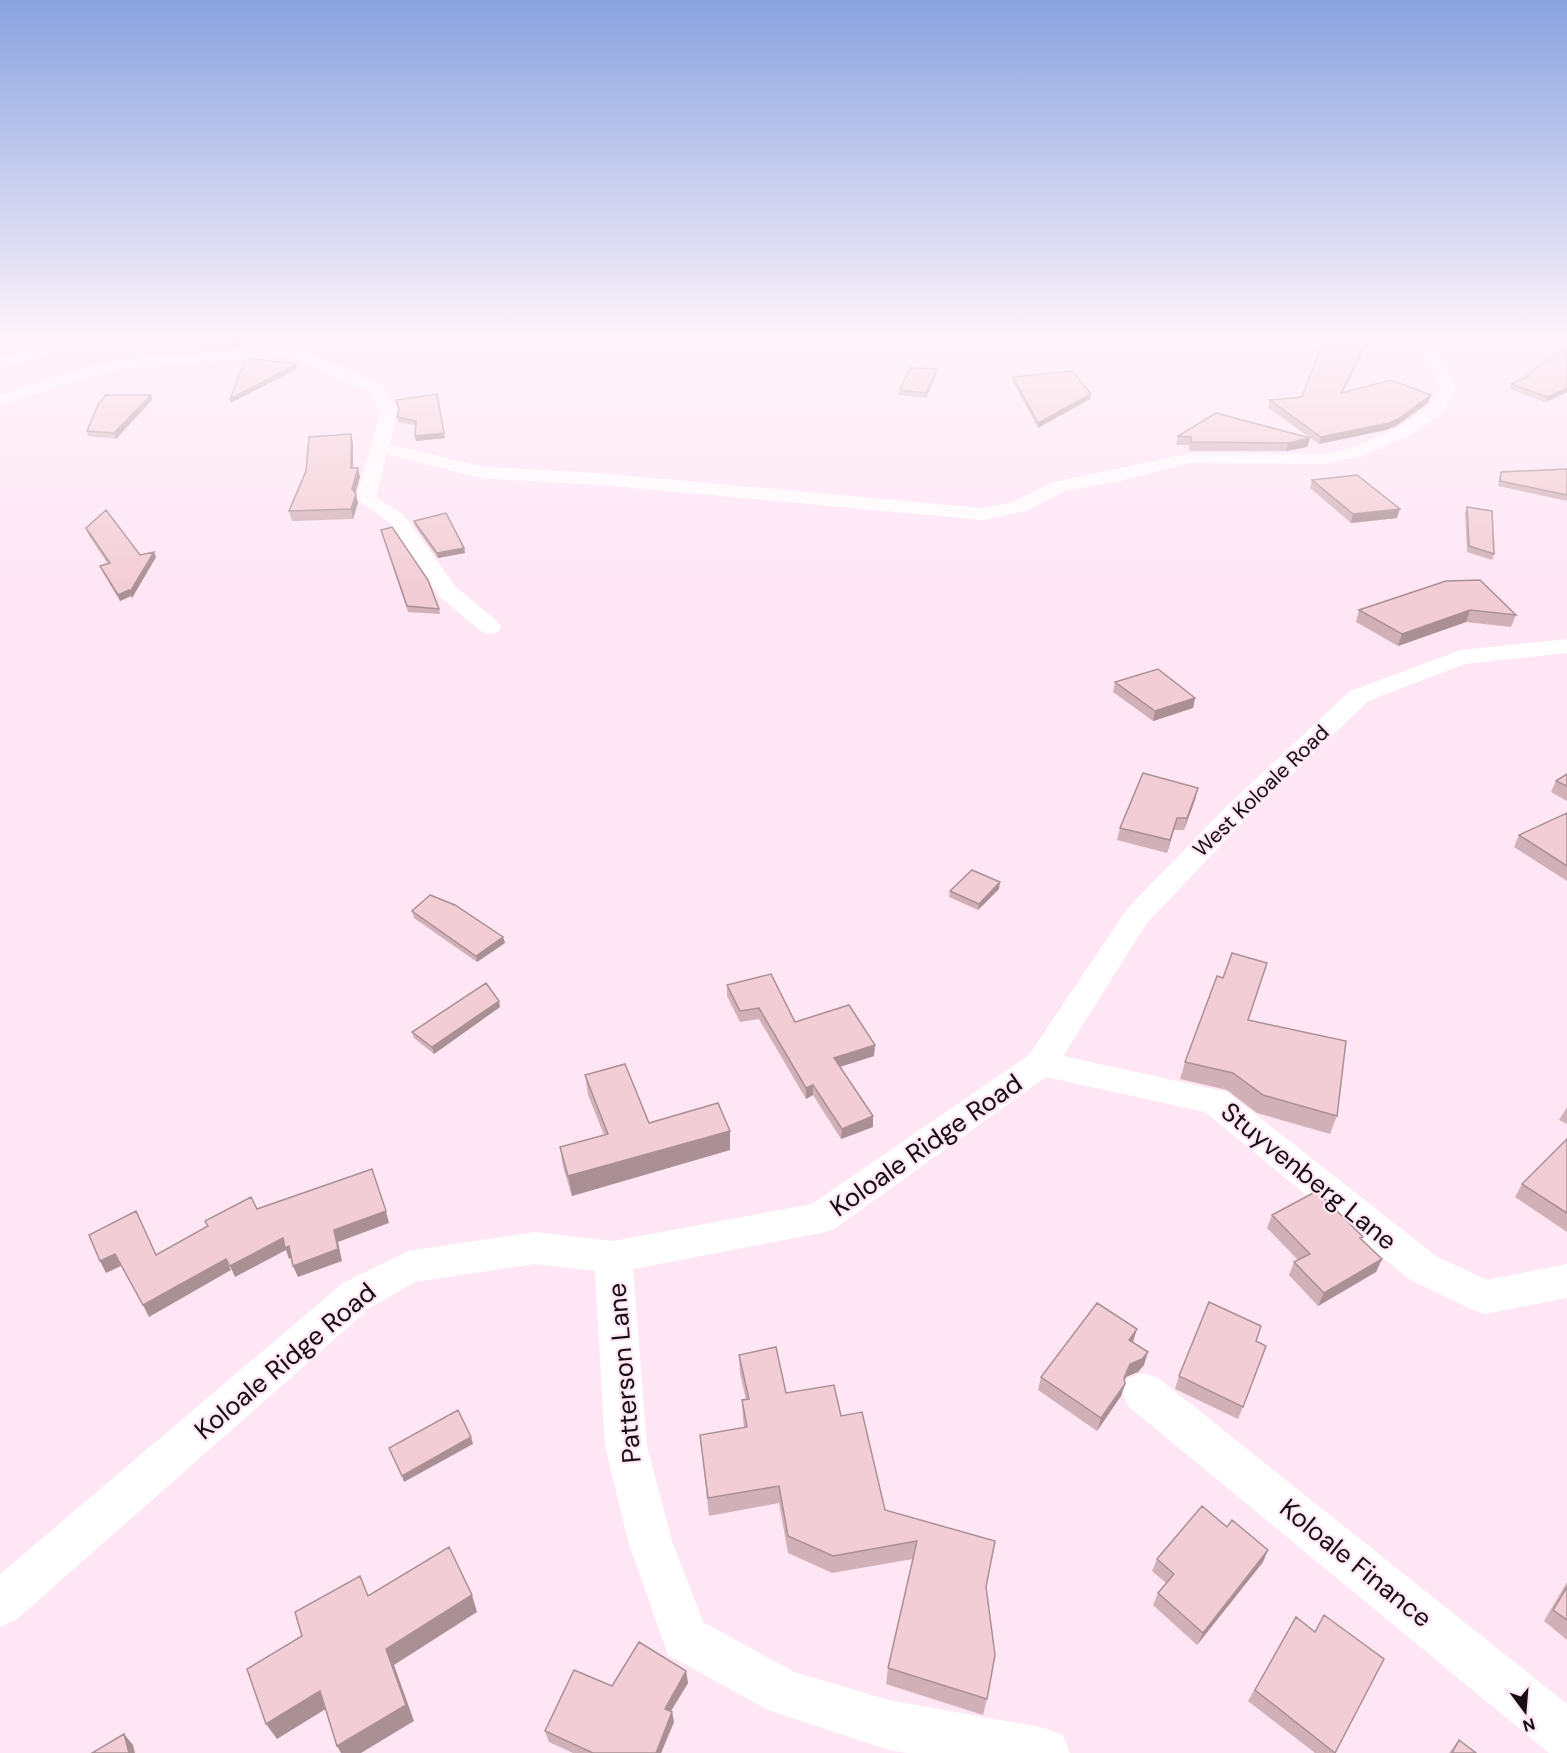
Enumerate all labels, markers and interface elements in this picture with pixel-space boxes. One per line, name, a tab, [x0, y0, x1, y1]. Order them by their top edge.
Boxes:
street label: West Koloale Road	[1187, 719, 1335, 863]
street label: Koloale Ridge Road	[823, 1066, 1029, 1224]
street label: Stuyvenberg Lane	[1214, 1095, 1404, 1257]
street label: Koloale Ridge Road	[187, 1275, 383, 1447]
street label: Patterson Lane	[599, 1282, 649, 1464]
street label: Koloale Finance	[1273, 1491, 1439, 1635]
north arrow	[1495, 1681, 1555, 1741]
text: N	[1520, 1713, 1538, 1737]

